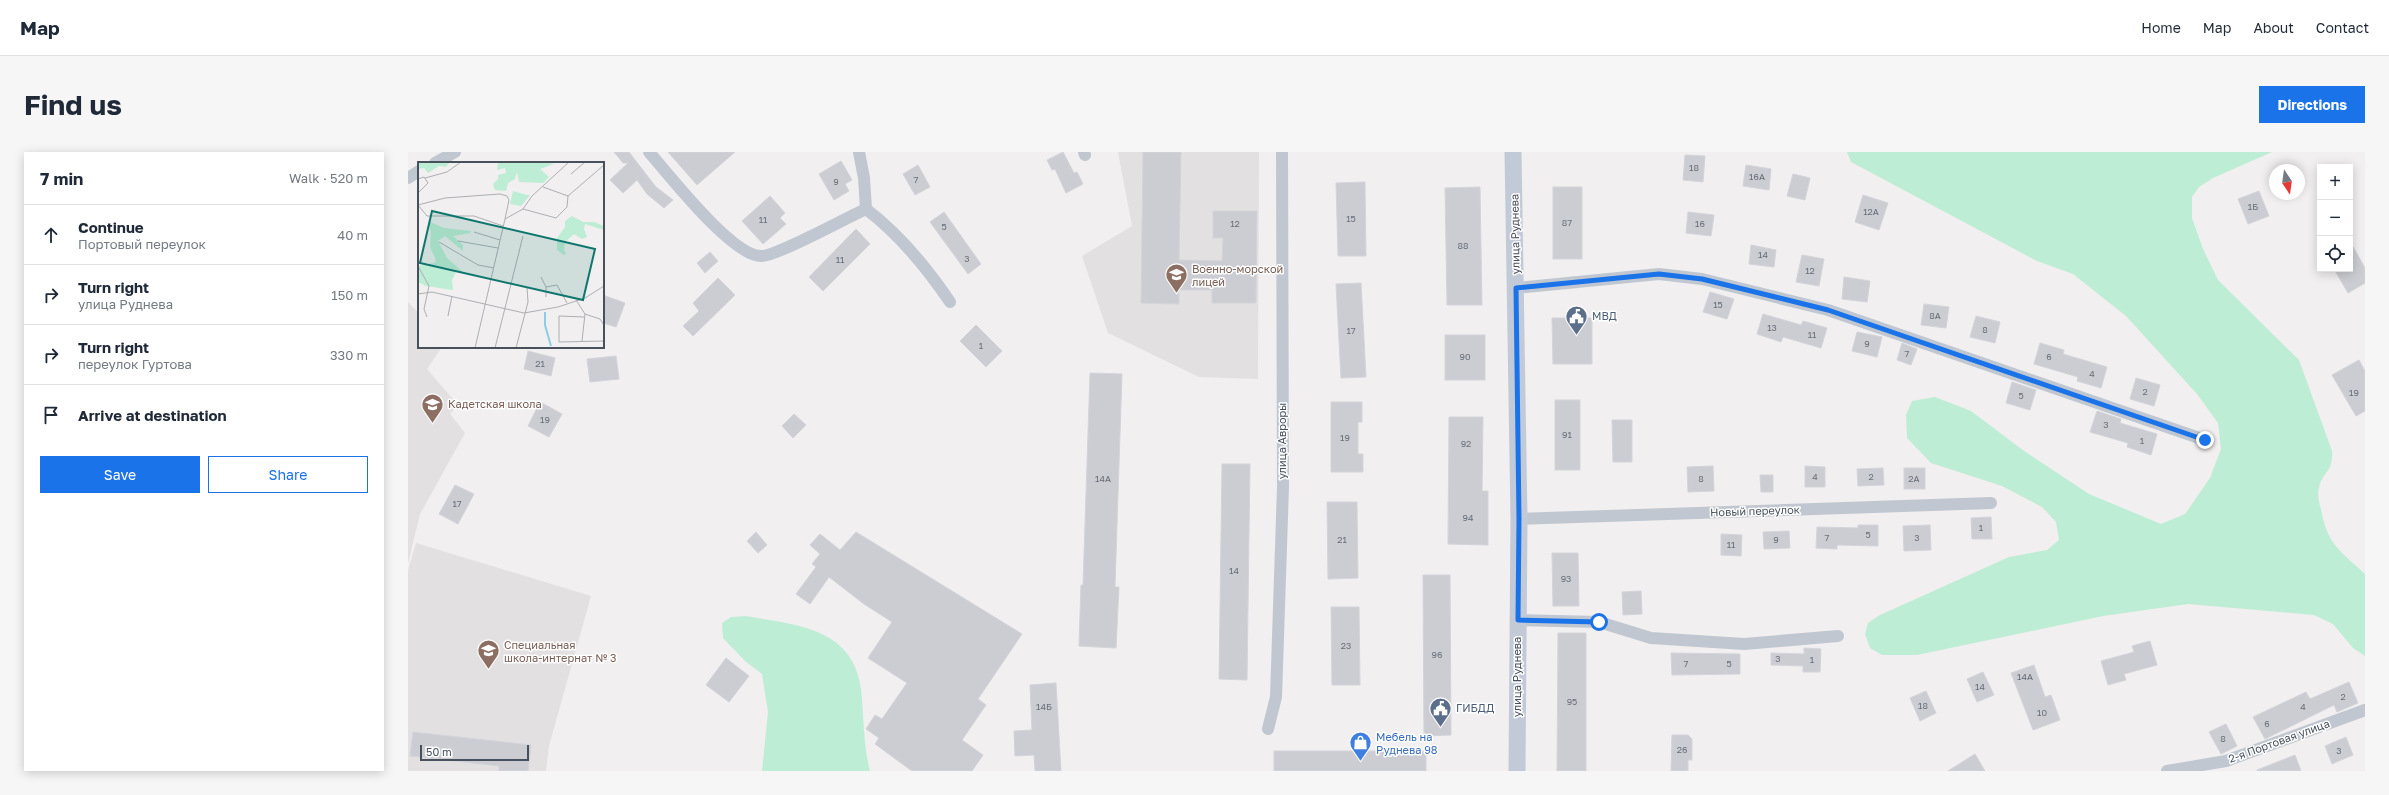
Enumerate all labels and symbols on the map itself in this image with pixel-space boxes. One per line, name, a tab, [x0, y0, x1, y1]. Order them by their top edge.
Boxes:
inset map	[418, 162, 604, 348]
house number: 18	[1689, 162, 1699, 173]
north arrow	[2269, 164, 2305, 200]
house number: 16А	[1749, 171, 1765, 182]
house number: 7	[914, 174, 919, 185]
house number: 9	[833, 176, 839, 187]
street label: улица Руднева	[1507, 194, 1522, 274]
house number: 1Б	[2248, 201, 2258, 212]
house number: 12А	[1863, 206, 1879, 217]
house number: 15	[1346, 213, 1356, 224]
house number: 11	[759, 214, 768, 225]
house number: 87	[1562, 217, 1572, 228]
house number: 12	[1230, 218, 1240, 229]
house number: 16	[1695, 218, 1705, 229]
house number: 5	[941, 221, 947, 232]
house number: 88	[1458, 240, 1468, 251]
house number: 14	[1758, 249, 1768, 260]
house number: 3	[964, 253, 970, 264]
house number: 11	[836, 254, 845, 265]
school or university icon: Военно-морской лицей	[1164, 262, 1190, 295]
place label: Военно-морской лицей	[1192, 262, 1283, 288]
house number: 12	[1805, 265, 1815, 276]
house number: 15	[1713, 299, 1723, 310]
public building icon: МВД	[1564, 303, 1590, 336]
place label: МВД	[1592, 309, 1617, 322]
house number: 8А	[1929, 310, 1941, 321]
house number: 13	[1767, 322, 1777, 333]
house number: 8	[1982, 324, 1988, 335]
house number: 17	[1346, 325, 1356, 336]
house number: 11	[1808, 329, 1817, 340]
house number: 9	[1864, 338, 1870, 349]
house number: 1	[979, 340, 984, 351]
house number: 7	[1905, 348, 1910, 359]
house number: 90	[1459, 351, 1471, 362]
house number: 6	[2046, 351, 2052, 362]
house number: 21	[535, 358, 545, 369]
house number: 4	[2089, 368, 2095, 379]
house number: 2	[2142, 386, 2148, 397]
house number: 19	[2349, 387, 2359, 398]
house number: 5	[2018, 390, 2024, 401]
school or university icon: Кадетская школа	[420, 391, 446, 424]
place label: Кадетская школа	[448, 397, 542, 410]
street label: улица Авроры	[1275, 403, 1288, 479]
house number: 19	[540, 414, 550, 425]
house number: 3	[2103, 419, 2109, 430]
house number: 91	[1562, 429, 1573, 440]
route end	[2196, 431, 2214, 449]
house number: 19	[1340, 432, 1350, 443]
house number: 1	[2140, 435, 2145, 446]
house number: 92	[1461, 438, 1471, 449]
house number: 4	[1812, 471, 1818, 482]
house number: 2	[1868, 471, 1874, 482]
house number: 14А	[1095, 473, 1111, 484]
house number: 8	[1698, 473, 1704, 484]
house number: 2А	[1908, 473, 1920, 484]
house number: 17	[452, 498, 462, 509]
street label: Новый переулок	[1710, 502, 1801, 519]
house number: 94	[1463, 512, 1474, 523]
house number: 1	[1979, 522, 1984, 533]
house number: 5	[1865, 529, 1871, 540]
house number: 7	[1825, 532, 1830, 543]
house number: 3	[1914, 532, 1920, 543]
house number: 21	[1337, 534, 1347, 545]
house number: 9	[1773, 534, 1779, 545]
house number: 11	[1727, 539, 1736, 550]
house number: 14	[1229, 565, 1239, 576]
house number: 93	[1561, 573, 1571, 584]
route start	[1590, 613, 1608, 631]
street label: улица Руднева	[1510, 637, 1523, 717]
school or university icon: Специальная школа-интернат № 3	[476, 638, 502, 671]
place label: Специальная школа-интернат № 3	[504, 638, 616, 664]
house number: 23	[1341, 640, 1351, 651]
house number: 96	[1432, 649, 1442, 660]
house number: 3	[1775, 653, 1781, 664]
house number: 1	[1810, 654, 1815, 665]
house number: 7	[1684, 658, 1689, 669]
house number: 5	[1726, 658, 1732, 669]
house number: 14А	[2017, 671, 2033, 682]
house number: 14	[1975, 681, 1985, 692]
house number: 2	[2340, 691, 2346, 702]
public building icon: ГИБДД	[1428, 695, 1454, 728]
house number: 95	[1567, 696, 1577, 707]
house number: 18	[1918, 700, 1928, 711]
house number: 14Б	[1036, 701, 1052, 712]
place label: ГИБДД	[1456, 701, 1494, 714]
house number: 4	[2300, 701, 2306, 712]
house number: 10	[2037, 707, 2047, 718]
street label: 2-я Портовая улица	[2226, 716, 2331, 765]
house number: 6	[2264, 718, 2270, 729]
shop icon: Мебель на Руднева 98	[1348, 730, 1374, 763]
place label: Мебель на Руднева 98	[1376, 730, 1438, 756]
house number: 8	[2220, 733, 2226, 744]
scale bar	[420, 743, 529, 762]
house number: 26	[1677, 744, 1687, 755]
house number: 3	[2336, 745, 2342, 756]

